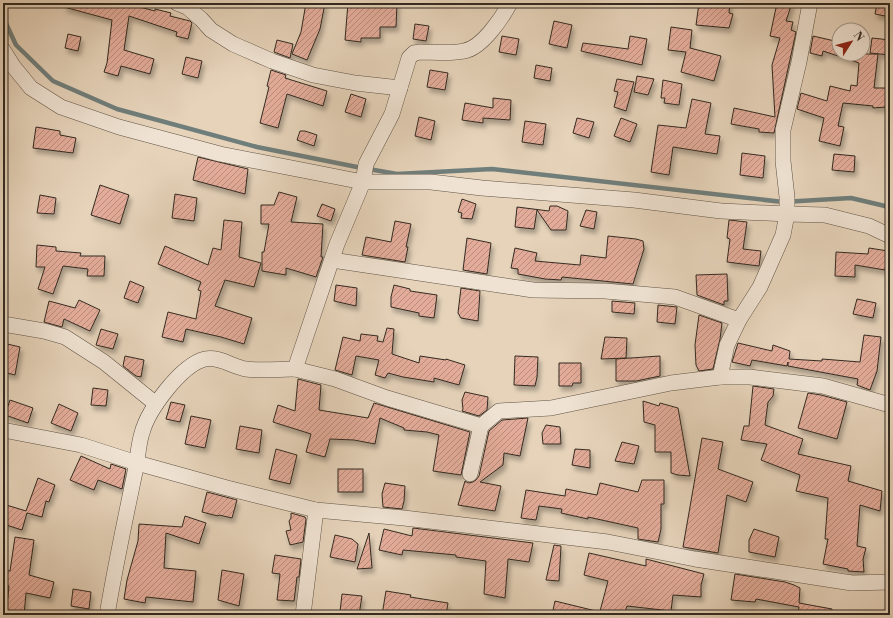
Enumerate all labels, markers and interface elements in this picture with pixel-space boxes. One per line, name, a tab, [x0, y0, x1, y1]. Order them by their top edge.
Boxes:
north arrow	[831, 22, 871, 62]
text: N	[850, 29, 867, 45]

